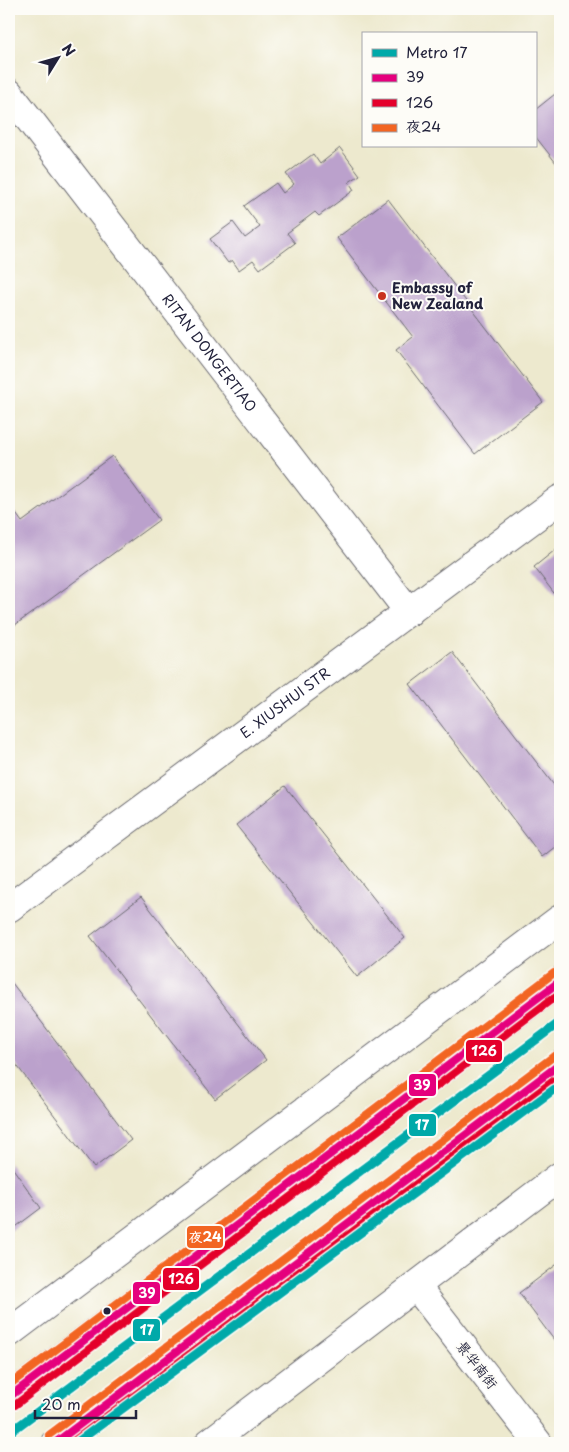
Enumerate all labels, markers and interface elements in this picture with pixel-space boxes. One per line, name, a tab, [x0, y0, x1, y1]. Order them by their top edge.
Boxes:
north arrow	[32, 32, 82, 82]
legend	[362, 32, 536, 148]
text: N	[57, 39, 81, 61]
text: Metro 17	[406, 40, 468, 63]
text: 39	[406, 64, 424, 87]
text: 126	[406, 90, 433, 113]
text: 夜24	[406, 114, 441, 137]
place label: Embassy of New Zealand	[392, 277, 484, 314]
street label: RITAN DONGERTIAO	[157, 289, 262, 416]
marker: Embassy of New Zealand	[376, 290, 388, 302]
street label: E. XIUSHUI STR	[235, 662, 334, 743]
line badge: 126	[465, 1039, 503, 1063]
text: 126	[471, 1040, 497, 1061]
line badge: 39	[408, 1073, 437, 1097]
text: 39	[413, 1074, 431, 1095]
line badge: 17	[408, 1113, 437, 1137]
text: 17	[415, 1114, 430, 1135]
line badge: 夜24	[186, 1225, 224, 1249]
text: 夜24	[189, 1226, 222, 1247]
line badge: 126	[162, 1267, 200, 1291]
text: 126	[168, 1268, 194, 1289]
line badge: 39	[132, 1281, 161, 1305]
text: 39	[138, 1282, 156, 1303]
unlabelled marker	[102, 1306, 112, 1316]
line badge: 17	[132, 1318, 161, 1342]
text: 17	[140, 1319, 155, 1340]
street label: 景华南街	[452, 1336, 503, 1393]
scale bar	[35, 1387, 136, 1419]
text: 20 m	[42, 1392, 81, 1415]

